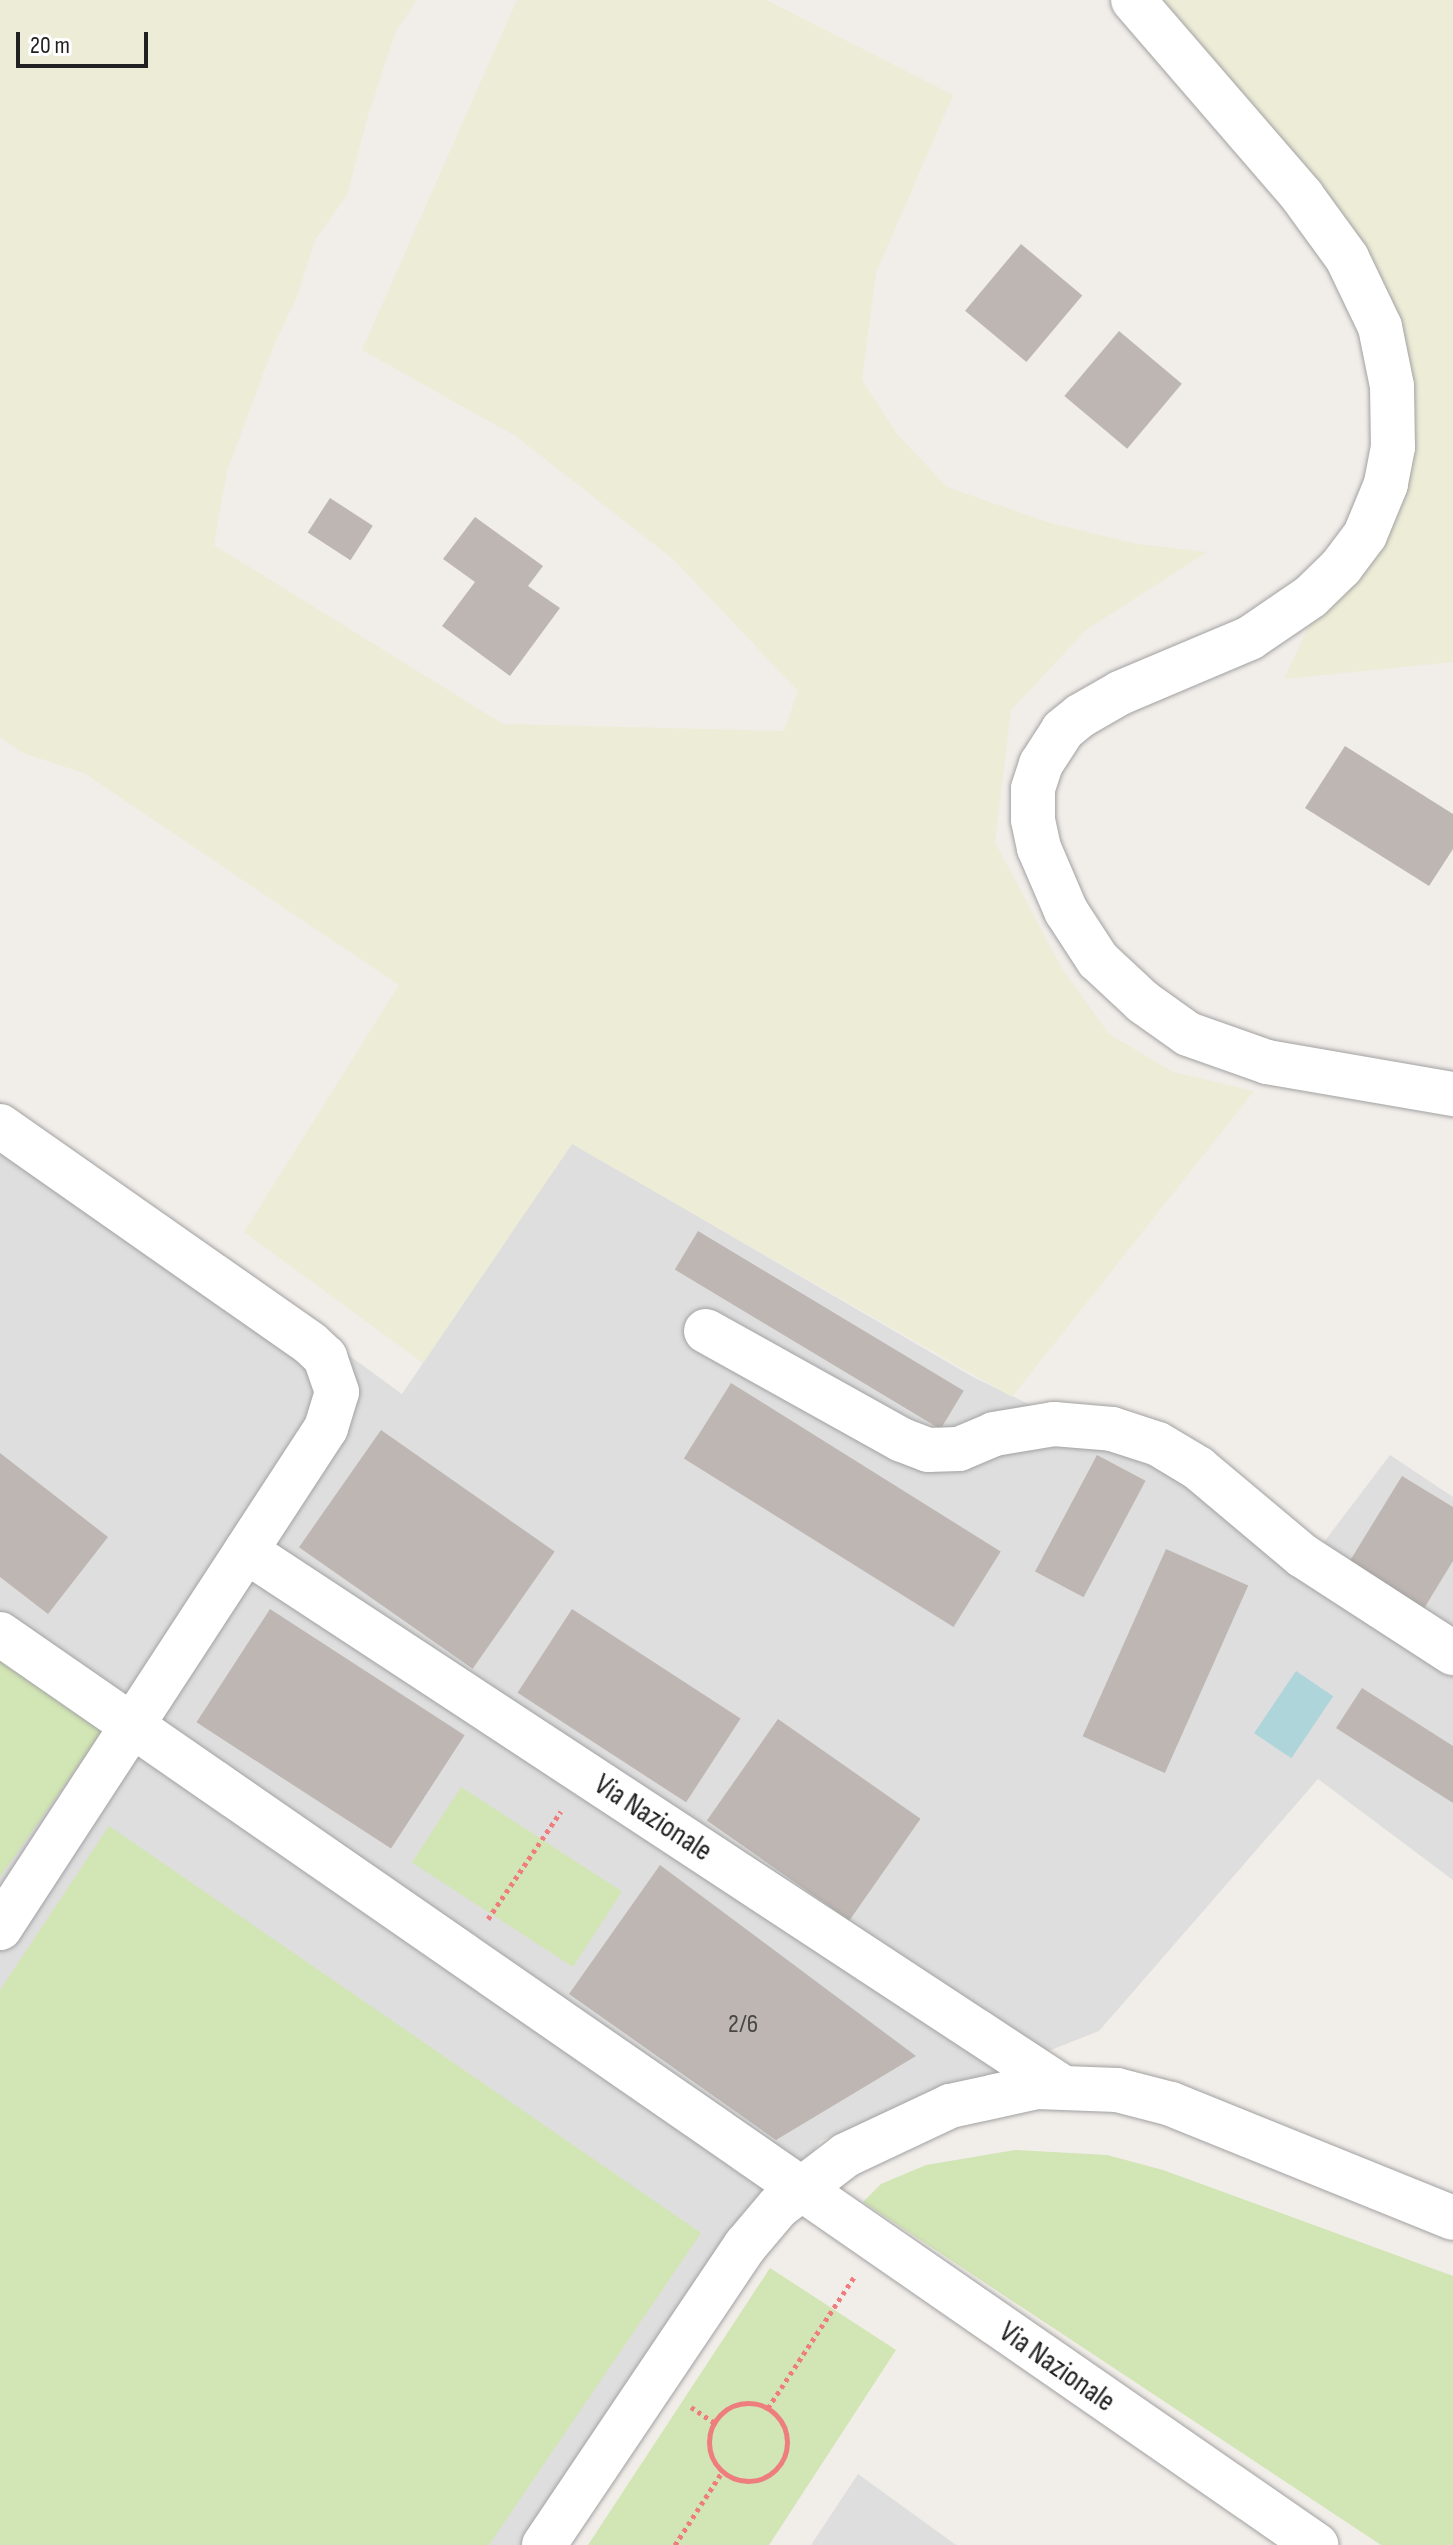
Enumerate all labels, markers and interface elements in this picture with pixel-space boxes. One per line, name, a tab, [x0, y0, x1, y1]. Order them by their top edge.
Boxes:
scale bar	[20, 16, 152, 66]
text: 20 m	[30, 31, 70, 60]
street label: Via Nazionale	[587, 1767, 719, 1869]
house number: 2/6	[728, 2009, 758, 2041]
street label: Via Nazionale	[992, 2314, 1122, 2420]

